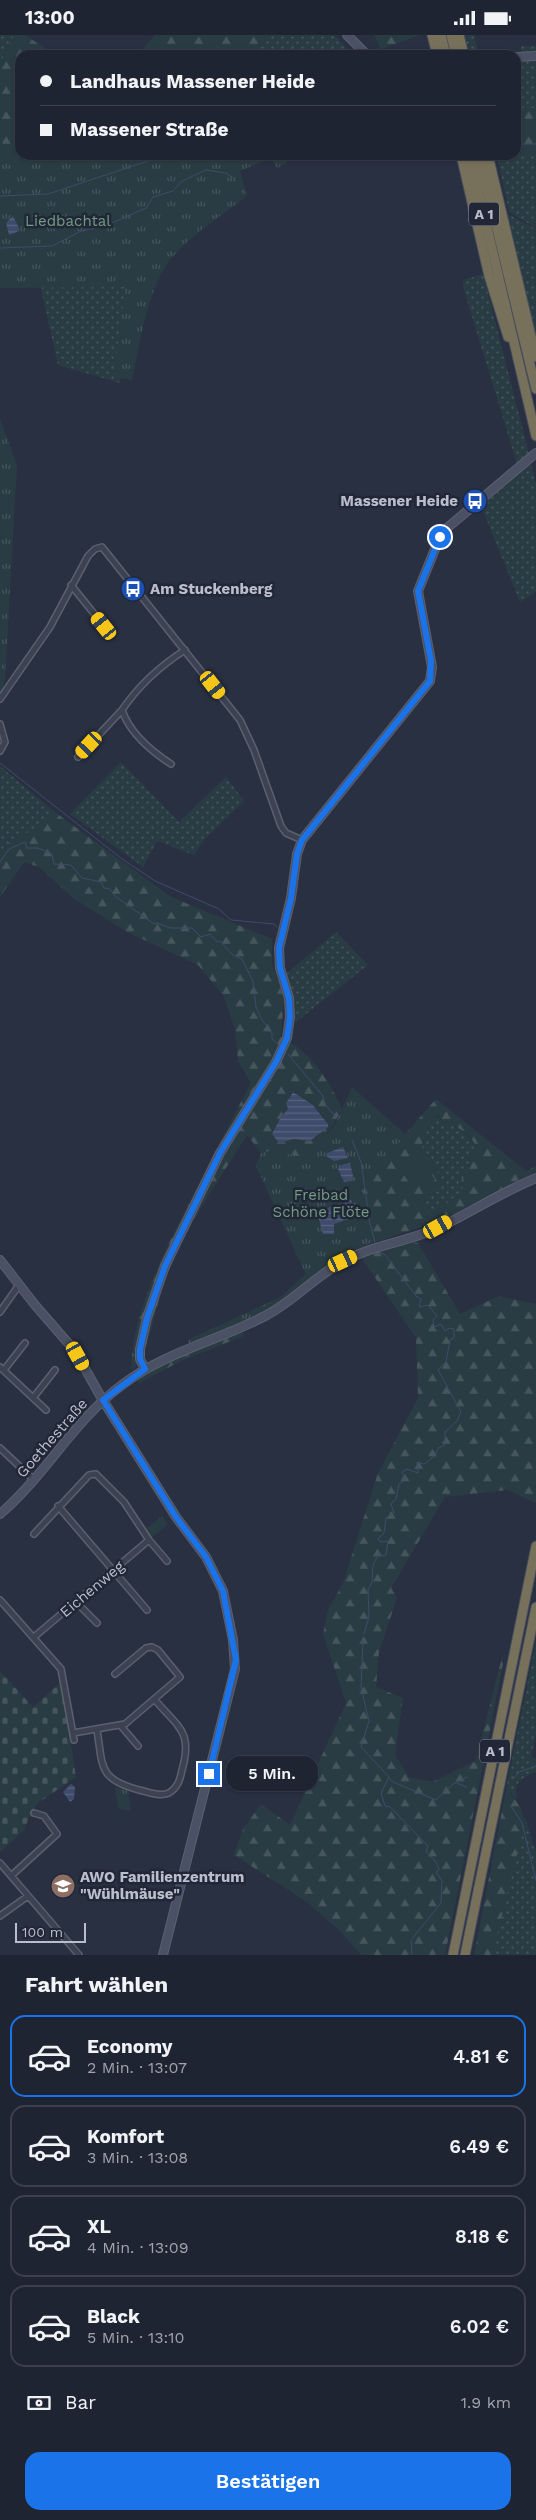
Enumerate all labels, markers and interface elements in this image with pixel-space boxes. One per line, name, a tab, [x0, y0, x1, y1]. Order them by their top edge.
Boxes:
text: 13:00	[25, 6, 75, 29]
text: Landhaus Massener Heide	[70, 70, 315, 93]
text: Massener Straße	[70, 118, 228, 141]
road number: A 1	[469, 203, 499, 225]
park label: Liedbachtal	[25, 212, 111, 230]
bus stop icon: Massener Heide	[462, 488, 488, 514]
place label: Massener Heide	[340, 492, 458, 510]
route start	[429, 526, 451, 548]
bus stop icon: Am Stuckenberg	[120, 576, 146, 602]
place label: Am Stuckenberg	[150, 580, 273, 598]
car	[88, 610, 119, 642]
car	[197, 669, 228, 701]
car	[73, 729, 104, 761]
park label: Freibad Schöne Flöte	[273, 1186, 369, 1221]
car	[421, 1213, 454, 1241]
car	[326, 1248, 359, 1274]
car	[64, 1339, 91, 1373]
street label: Goethestraße	[13, 1395, 91, 1481]
street label: Eichenweg	[56, 1557, 128, 1621]
road number: A 1	[480, 1739, 510, 1763]
callout: 5 Min.	[226, 1757, 319, 1791]
route end	[198, 1763, 220, 1785]
text: 5 Min.	[248, 1764, 296, 1783]
place label: AWO Familienzentrum "Wühlmäuse"	[80, 1868, 244, 1903]
school or university icon: AWO Familienzentrum "Wühlmäuse"	[50, 1873, 76, 1899]
scale bar	[15, 1920, 86, 1943]
text: 100 m	[22, 1924, 63, 1940]
text: Fahrt wählen	[25, 1972, 168, 1997]
icon: car	[27, 2034, 72, 2079]
text: Economy	[87, 2035, 172, 2058]
text: 4.81 €	[453, 2045, 509, 2068]
text: 2 Min. · 13:07	[87, 2058, 187, 2077]
icon: car	[27, 2124, 72, 2169]
text: Komfort	[87, 2125, 164, 2148]
text: 6.49 €	[449, 2135, 509, 2158]
text: 3 Min. · 13:08	[87, 2148, 188, 2167]
icon: car	[27, 2214, 72, 2259]
text: XL	[87, 2215, 111, 2238]
text: 8.18 €	[455, 2225, 509, 2248]
text: 4 Min. · 13:09	[87, 2238, 189, 2257]
icon: car	[27, 2304, 72, 2349]
text: Black	[87, 2305, 140, 2328]
text: 6.02 €	[450, 2315, 509, 2338]
text: 5 Min. · 13:10	[87, 2328, 185, 2347]
icon: cash	[25, 2389, 53, 2417]
text: Bar	[65, 2391, 96, 2414]
text: 1.9 km	[461, 2393, 511, 2412]
button: Bestätigen	[25, 2452, 511, 2510]

